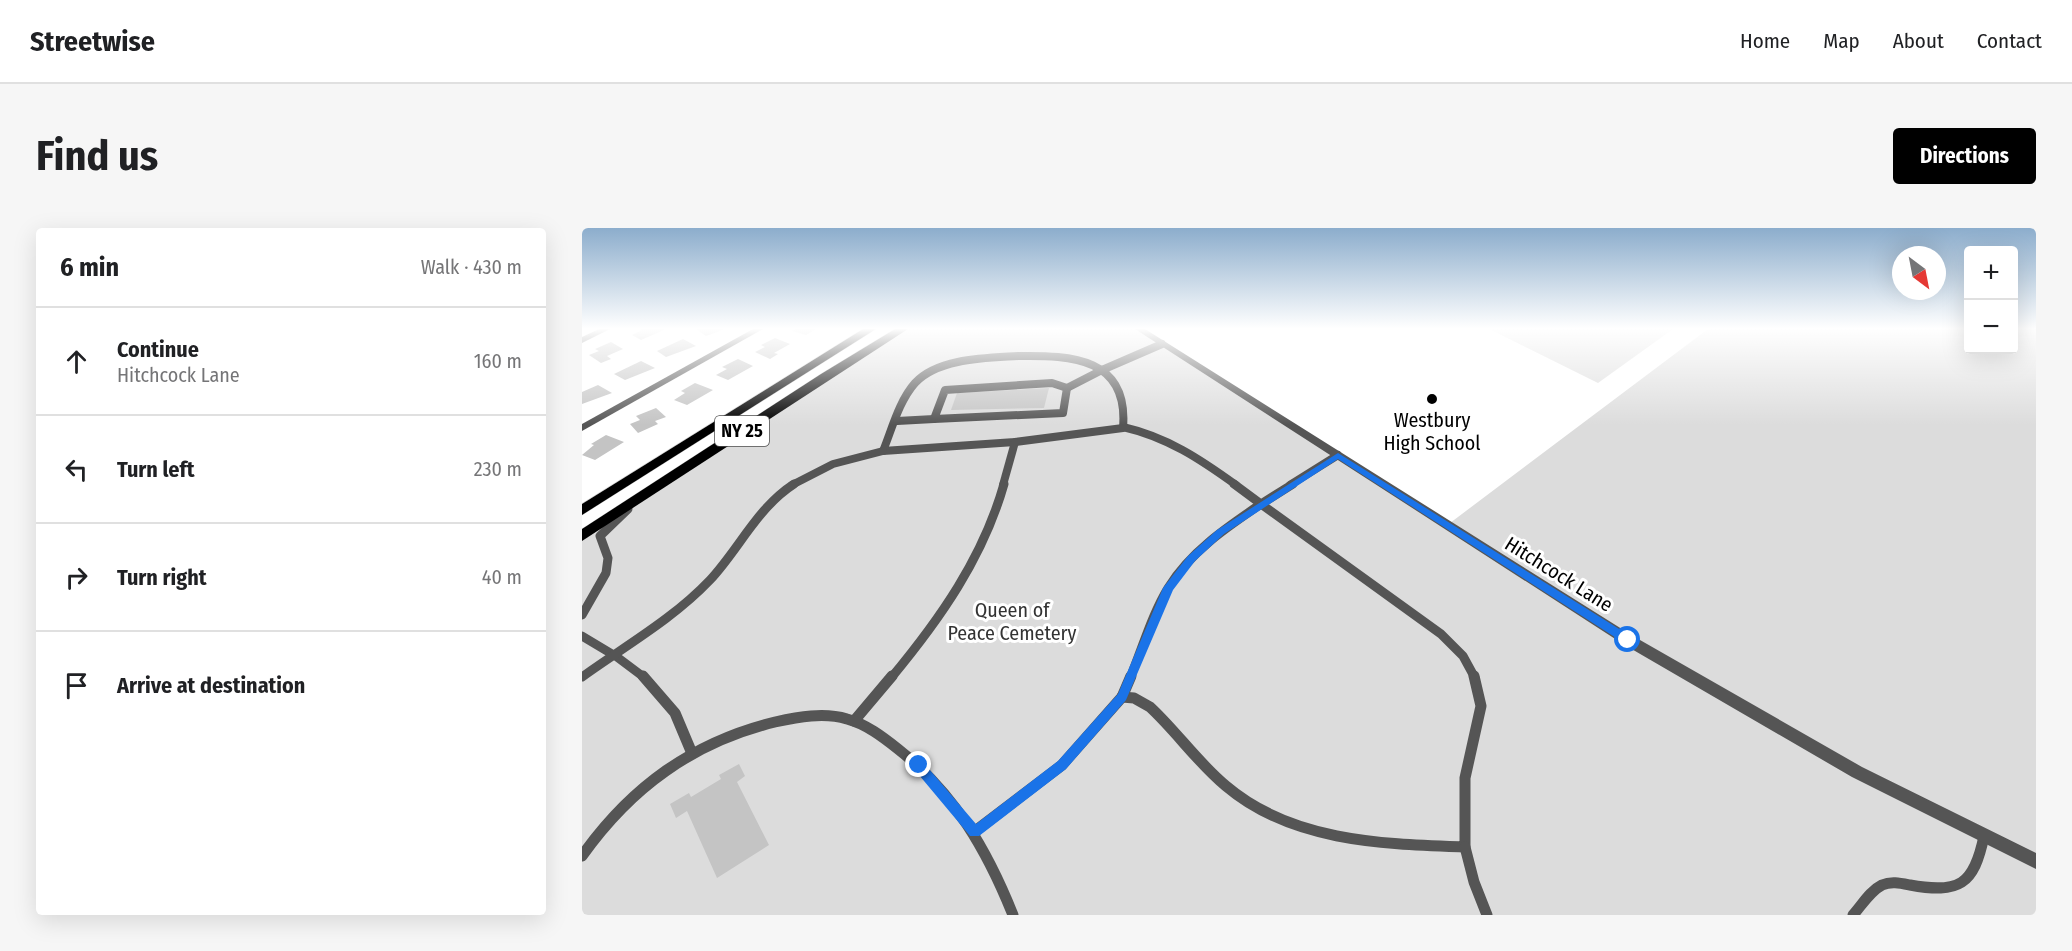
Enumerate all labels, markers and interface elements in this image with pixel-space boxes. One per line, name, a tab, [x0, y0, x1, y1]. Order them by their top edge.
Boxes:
text: Streetwise	[30, 25, 155, 58]
text: Home	[1740, 28, 1790, 54]
text: Map	[1823, 28, 1860, 54]
text: About	[1893, 28, 1944, 54]
text: Contact	[1977, 28, 2042, 54]
button: Directions	[1893, 128, 2036, 184]
text: Find us	[36, 131, 158, 181]
north arrow	[1892, 246, 1946, 300]
map controls	[1964, 246, 2018, 354]
button: +	[1964, 246, 2018, 300]
text: 6 min	[60, 252, 119, 283]
text: Walk · 430 m	[421, 255, 522, 279]
button: −	[1964, 300, 2018, 354]
text: Continue	[117, 336, 199, 363]
icon: ahead	[60, 345, 93, 378]
text: 160 m	[474, 349, 522, 373]
text: Hitchcock Lane	[117, 363, 240, 387]
marker: Westbury High School	[1425, 392, 1439, 406]
place label: Westbury High School	[1383, 408, 1481, 455]
road number: NY 25	[715, 416, 769, 446]
icon: left	[60, 453, 93, 486]
text: Turn left	[117, 456, 195, 483]
text: 230 m	[474, 457, 522, 481]
street label: Hitchcock Lane	[1501, 531, 1617, 617]
icon: right	[60, 561, 93, 594]
text: Turn right	[117, 564, 206, 591]
text: 40 m	[482, 565, 522, 589]
park label: Queen of Peace Cemetery	[947, 598, 1077, 645]
route start	[1614, 626, 1640, 652]
icon: arrive	[60, 669, 93, 702]
text: Arrive at destination	[117, 672, 305, 699]
route end	[905, 751, 931, 777]

